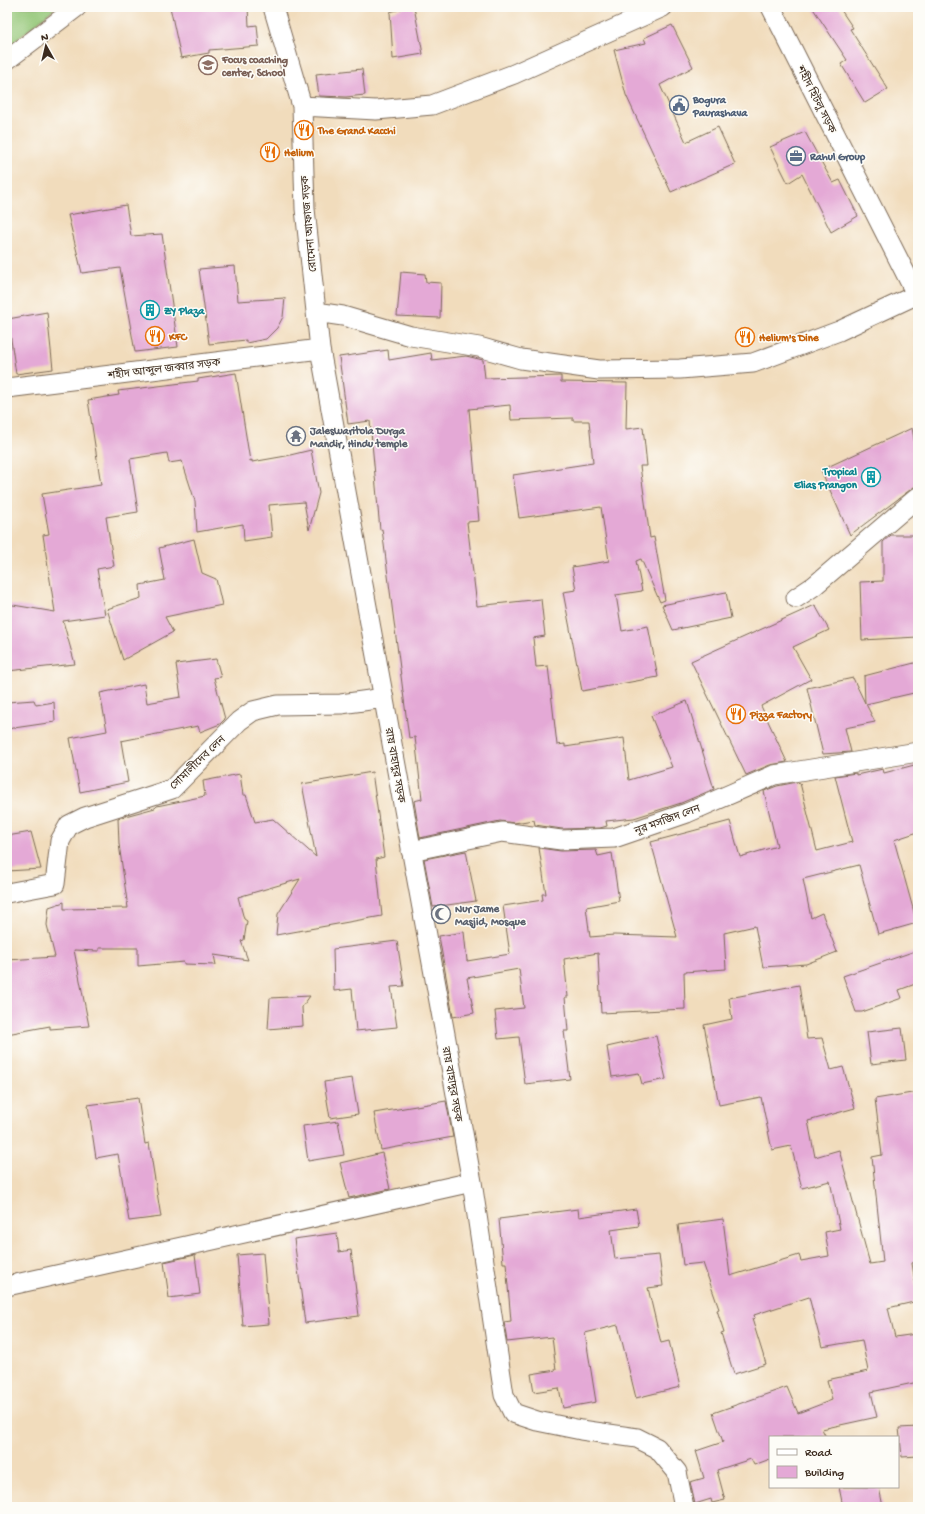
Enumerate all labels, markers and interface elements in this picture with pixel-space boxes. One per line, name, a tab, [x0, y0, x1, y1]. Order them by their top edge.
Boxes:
north arrow	[26, 26, 66, 66]
text: N	[40, 32, 49, 45]
school or university icon: Focus coaching center, School	[197, 54, 219, 76]
place label: Focus coaching center, School	[221, 55, 289, 80]
street label: শহীদ হিটলু সড়ক	[793, 62, 839, 136]
public building icon: Bogura Paurashava	[668, 94, 690, 116]
place label: Bogura Paurashava	[692, 95, 748, 120]
restaurant icon: The Grand Kacchi	[293, 119, 315, 141]
place label: The Grand Kacchi	[317, 126, 396, 138]
restaurant icon: Helium	[259, 141, 281, 163]
office icon: Rahul Group	[785, 145, 807, 167]
place label: Helium	[284, 148, 314, 160]
place label: Rahul Group	[809, 152, 866, 164]
street label: রোমেনা আফাজ সড়ক	[300, 175, 320, 273]
building icon: ZY Plaza	[139, 299, 161, 321]
place label: ZY Plaza	[164, 306, 205, 318]
restaurant icon: KFC	[144, 325, 166, 347]
restaurant icon: Helium's Dine	[734, 326, 756, 348]
place label: KFC	[168, 332, 188, 344]
place label: Helium's Dine	[759, 333, 820, 345]
street label: শহীদ আব্দুল জব্বার সড়ক	[106, 355, 221, 383]
temple icon: Jaleswaritola Durga Mandir, Hindu temple	[285, 425, 307, 447]
place label: Jaleswaritola Durga Mandir, Hindu temple	[309, 425, 409, 451]
building icon: Tropical Elias Prangon	[860, 466, 882, 488]
place label: Tropical Elias Prangon	[793, 467, 858, 493]
restaurant icon: Pizza Factory	[725, 703, 747, 725]
place label: Pizza Factory	[749, 709, 812, 722]
street label: রায় বাহাদুর সড়ক	[381, 726, 407, 804]
street label: সোমালীদেব লেন	[167, 732, 229, 793]
street label: নূর মসজিদ লেন	[632, 801, 703, 839]
mosque icon: Nur Jame Masjid, Mosque	[430, 903, 452, 925]
place label: Nur Jame Masjid, Mosque	[455, 904, 527, 930]
street label: রায় বাহাদুর সড়ক	[438, 1045, 464, 1123]
legend	[769, 1436, 899, 1488]
text: Road	[805, 1447, 832, 1461]
text: Building	[804, 1467, 844, 1481]

